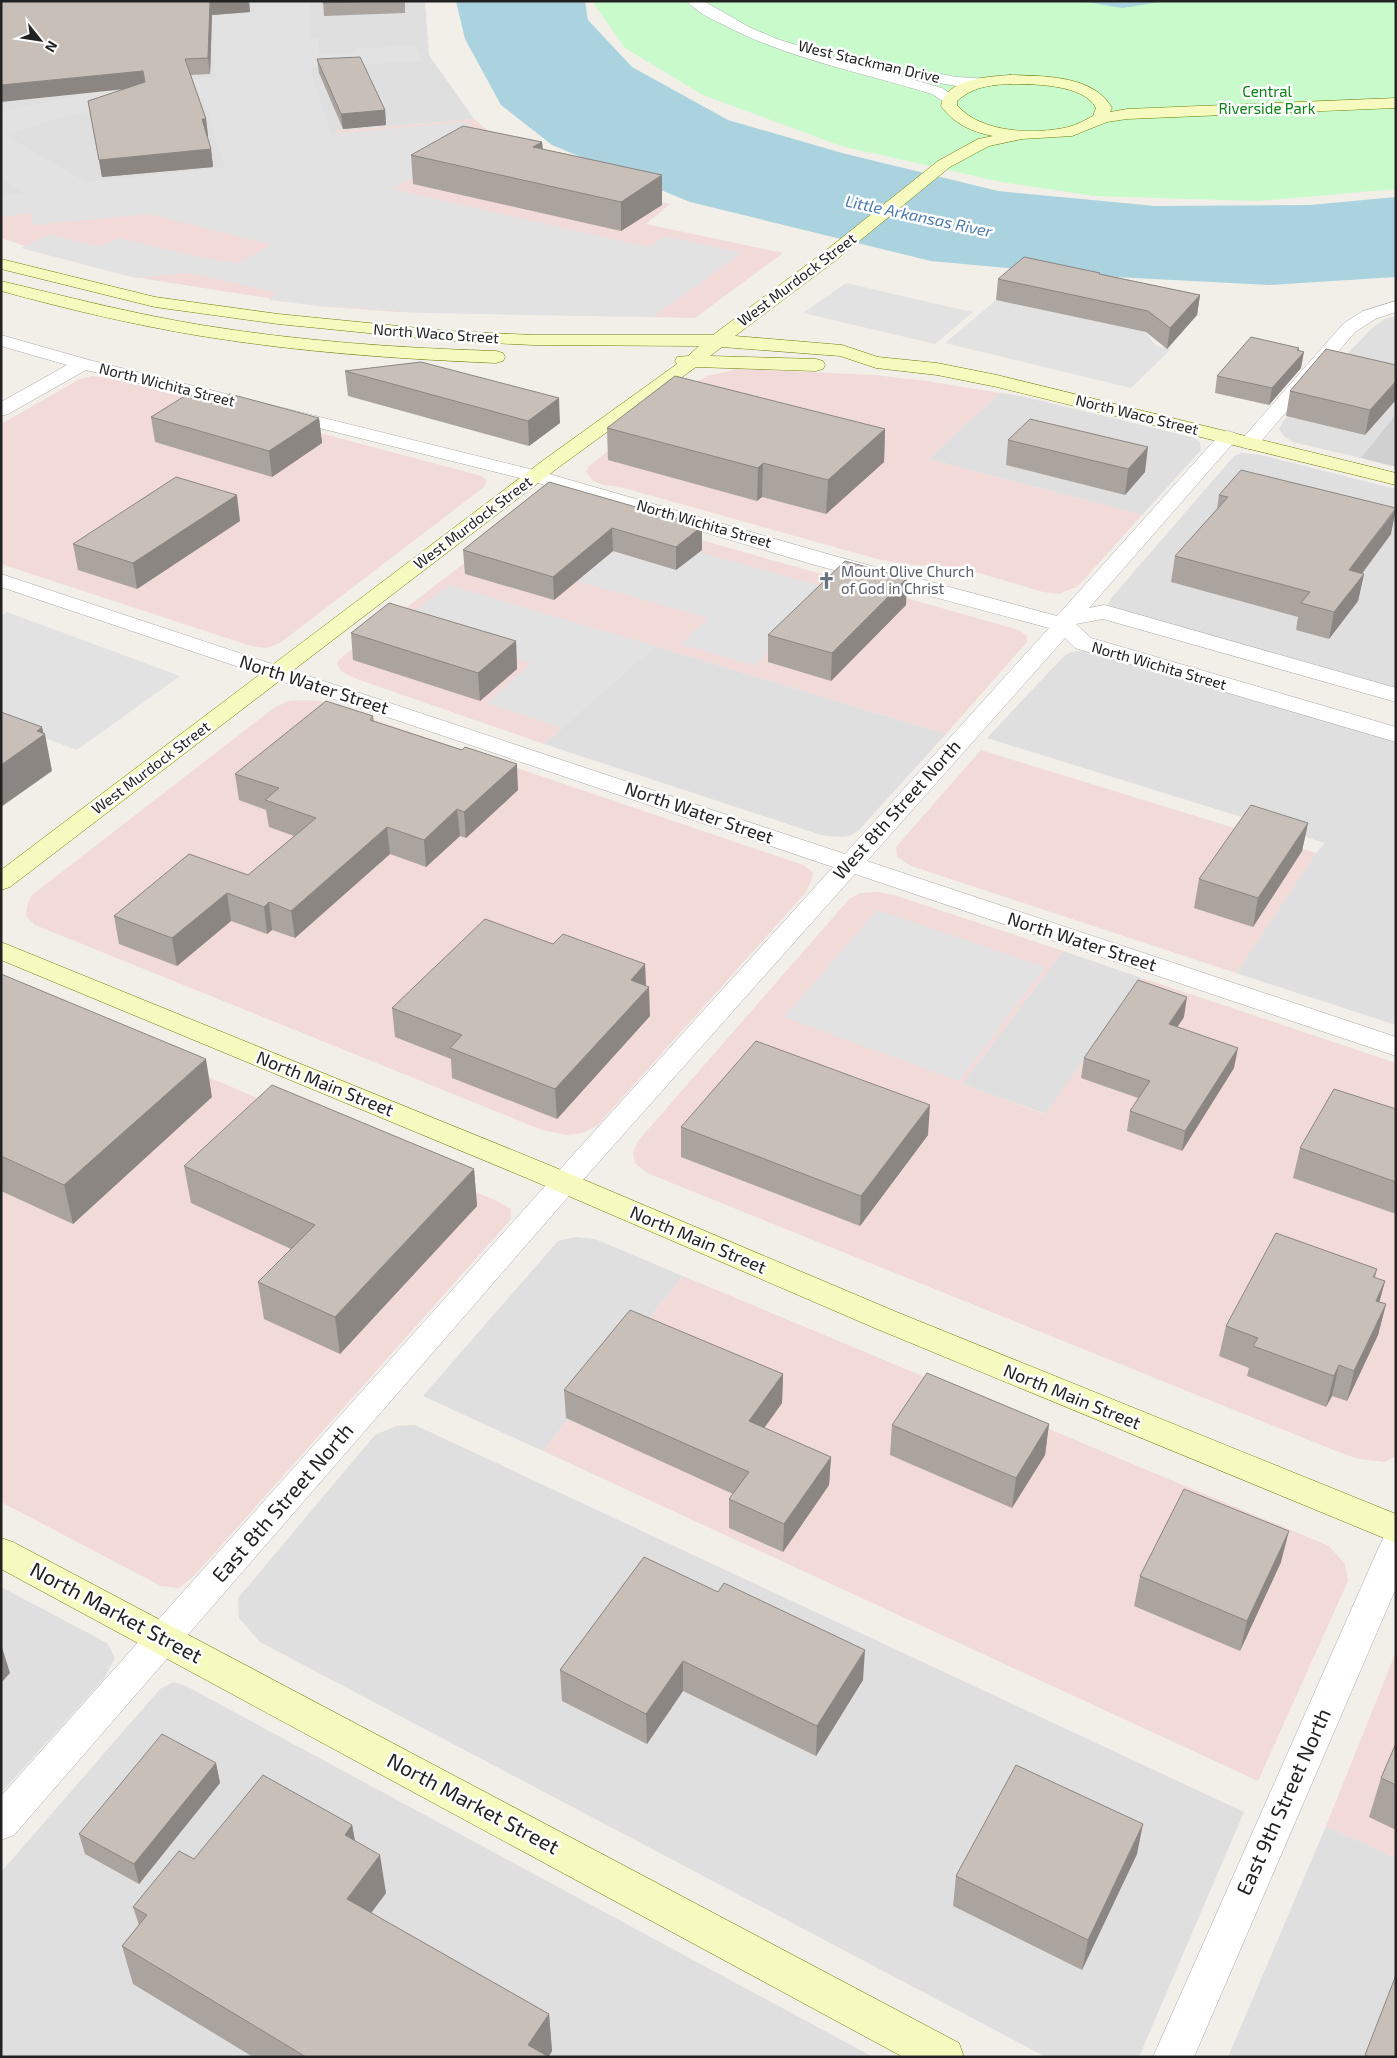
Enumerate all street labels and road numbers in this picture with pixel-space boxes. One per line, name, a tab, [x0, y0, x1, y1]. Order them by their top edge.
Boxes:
street label: West Stackman Drive	[797, 36, 942, 86]
street label: West Murdock Street	[734, 229, 859, 329]
street label: North Waco Street	[373, 320, 500, 346]
street label: North Wichita Street	[97, 358, 237, 410]
street label: North Waco Street	[1074, 390, 1201, 438]
street label: West Murdock Street	[410, 472, 535, 572]
street label: North Wichita Street	[635, 495, 774, 551]
street label: North Wichita Street	[1090, 637, 1229, 693]
street label: North Water Street	[237, 650, 392, 719]
street label: West Murdock Street	[88, 717, 213, 817]
street label: West 8th Street North	[828, 735, 965, 884]
street label: North Water Street	[622, 776, 776, 848]
street label: North Water Street	[1005, 907, 1160, 976]
street label: North Main Street	[254, 1046, 397, 1121]
street label: North Main Street	[627, 1200, 770, 1278]
street label: North Main Street	[1001, 1359, 1144, 1434]
street label: East 8th Street North	[206, 1417, 358, 1587]
street label: North Market Street	[26, 1556, 207, 1668]
street label: East 9th Street North	[1230, 1704, 1335, 1899]
street label: North Market Street	[383, 1747, 564, 1859]

